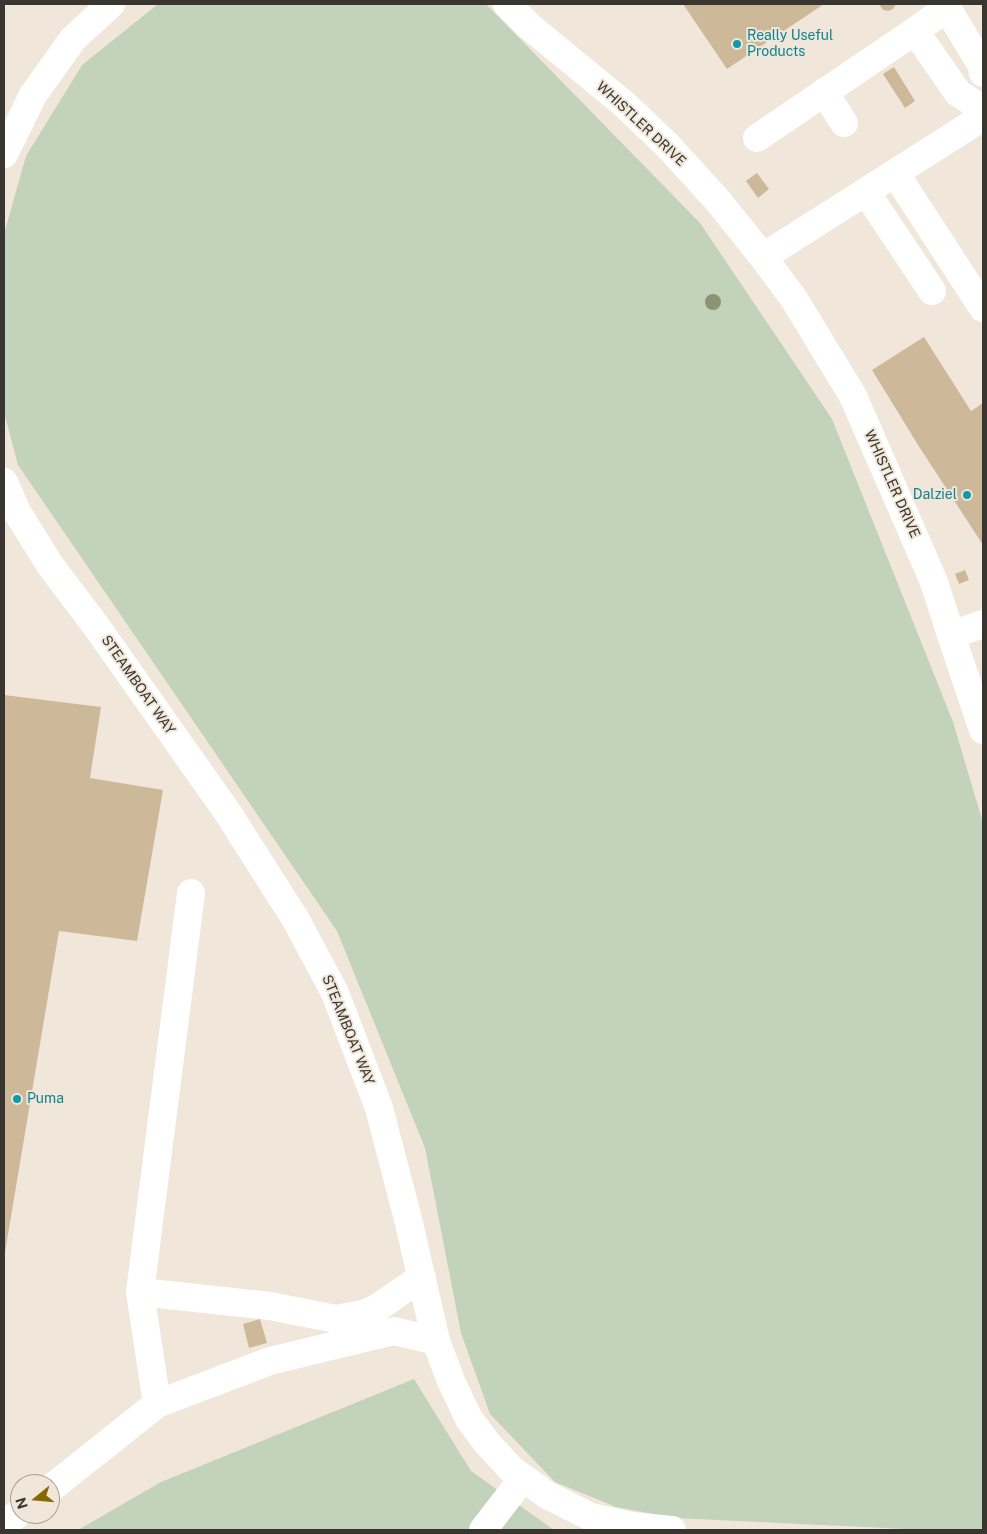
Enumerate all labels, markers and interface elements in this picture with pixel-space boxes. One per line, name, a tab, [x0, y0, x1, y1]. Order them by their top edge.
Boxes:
place label: Really Useful Products	[747, 28, 833, 60]
marker: Really Useful Products	[731, 38, 743, 50]
street label: WHISTLER DRIVE	[593, 78, 689, 170]
street label: WHISTLER DRIVE	[861, 427, 923, 541]
place label: Dalziel	[913, 487, 957, 503]
marker: Dalziel	[961, 489, 973, 501]
street label: STEAMBOAT WAY	[98, 632, 178, 738]
street label: STEAMBOAT WAY	[318, 973, 378, 1087]
place label: Puma	[27, 1091, 64, 1107]
marker: Puma	[11, 1093, 23, 1105]
north arrow	[10, 1474, 60, 1524]
text: N	[12, 1496, 31, 1511]

